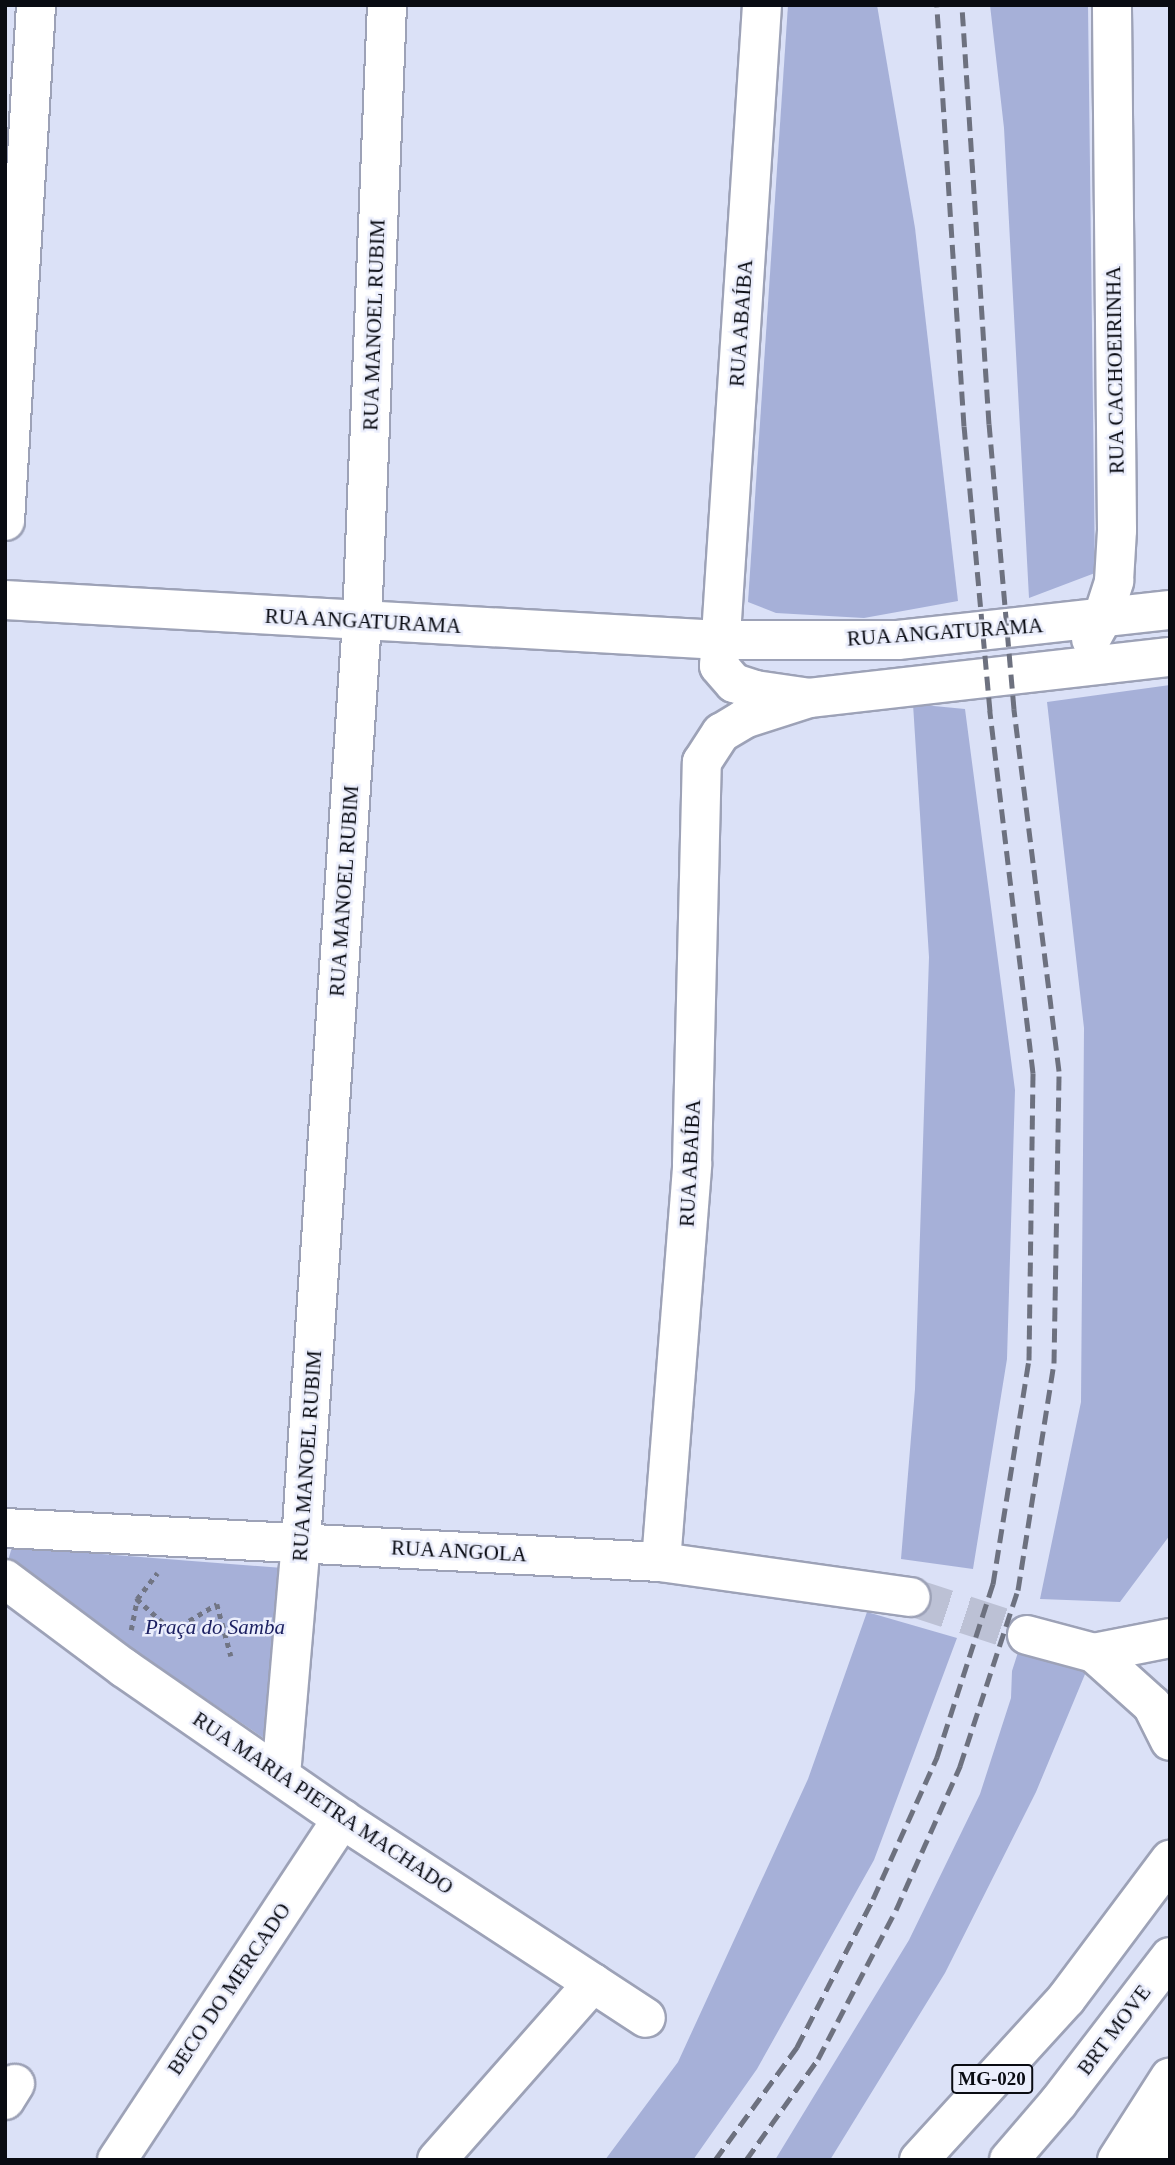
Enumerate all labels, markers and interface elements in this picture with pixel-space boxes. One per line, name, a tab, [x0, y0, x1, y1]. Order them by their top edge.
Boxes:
street label: RUA MANOEL RUBIM	[358, 218, 390, 432]
street label: RUA ABAÍBA	[724, 257, 758, 389]
street label: RUA CACHOEIRINHA	[1101, 265, 1129, 475]
street label: RUA ANGATURAMA	[263, 603, 463, 639]
street label: RUA ANGATURAMA	[845, 612, 1045, 652]
street label: RUA MANOEL RUBIM	[324, 784, 364, 998]
street label: RUA ABAÍBA	[674, 1097, 706, 1229]
street label: RUA MANOEL RUBIM	[287, 1349, 327, 1563]
street label: RUA ANGOLA	[389, 1535, 529, 1567]
park label: Praça do Samba	[145, 1614, 285, 1640]
street label: RUA MARIA PIETRA MACHADO	[187, 1705, 459, 1901]
street label: BECO DO MERCADO	[162, 1898, 296, 2080]
street label: BRT MOVE	[1072, 1980, 1156, 2080]
road number: MG-020	[950, 2064, 1034, 2094]

